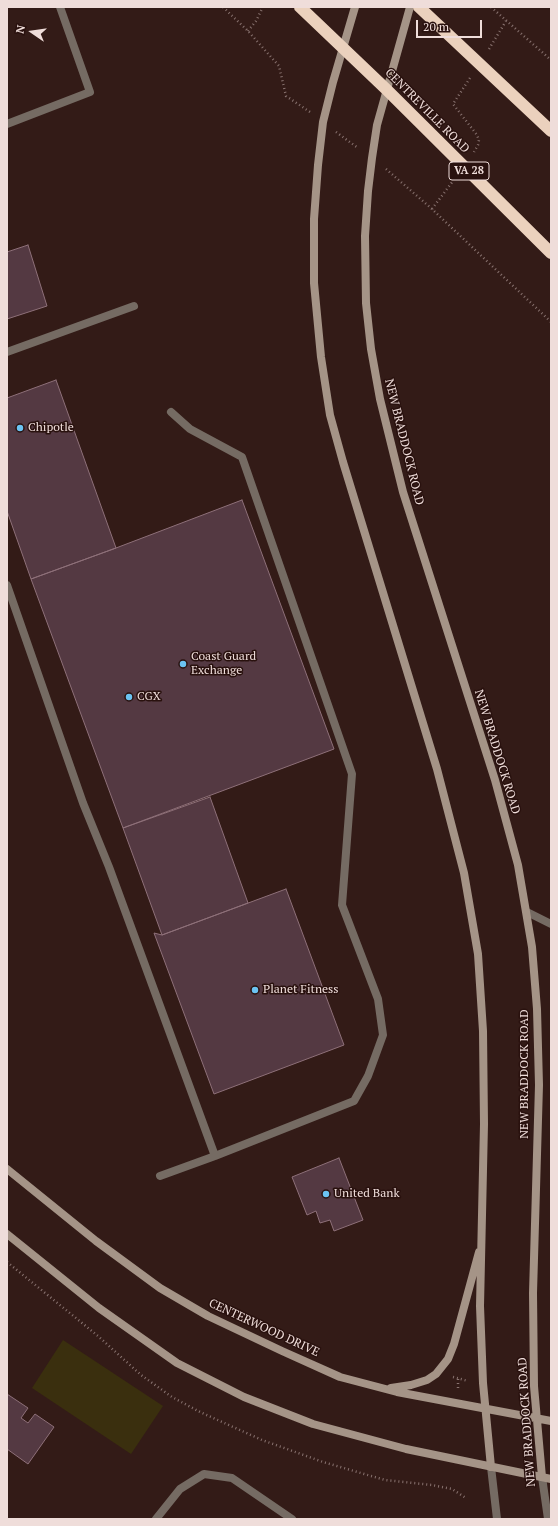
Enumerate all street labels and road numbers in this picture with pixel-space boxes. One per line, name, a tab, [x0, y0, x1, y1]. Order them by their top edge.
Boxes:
street label: CENTREVILLE ROAD	[382, 66, 472, 156]
road number: VA 28	[449, 162, 489, 180]
street label: NEW BRADDOCK ROAD	[381, 377, 427, 507]
street label: NEW BRADDOCK ROAD	[471, 688, 523, 816]
street label: NEW BRADDOCK ROAD	[518, 1009, 532, 1139]
street label: CENTERWOOD DRIVE	[206, 1296, 322, 1360]
street label: NEW BRADDOCK ROAD	[515, 1357, 539, 1487]

